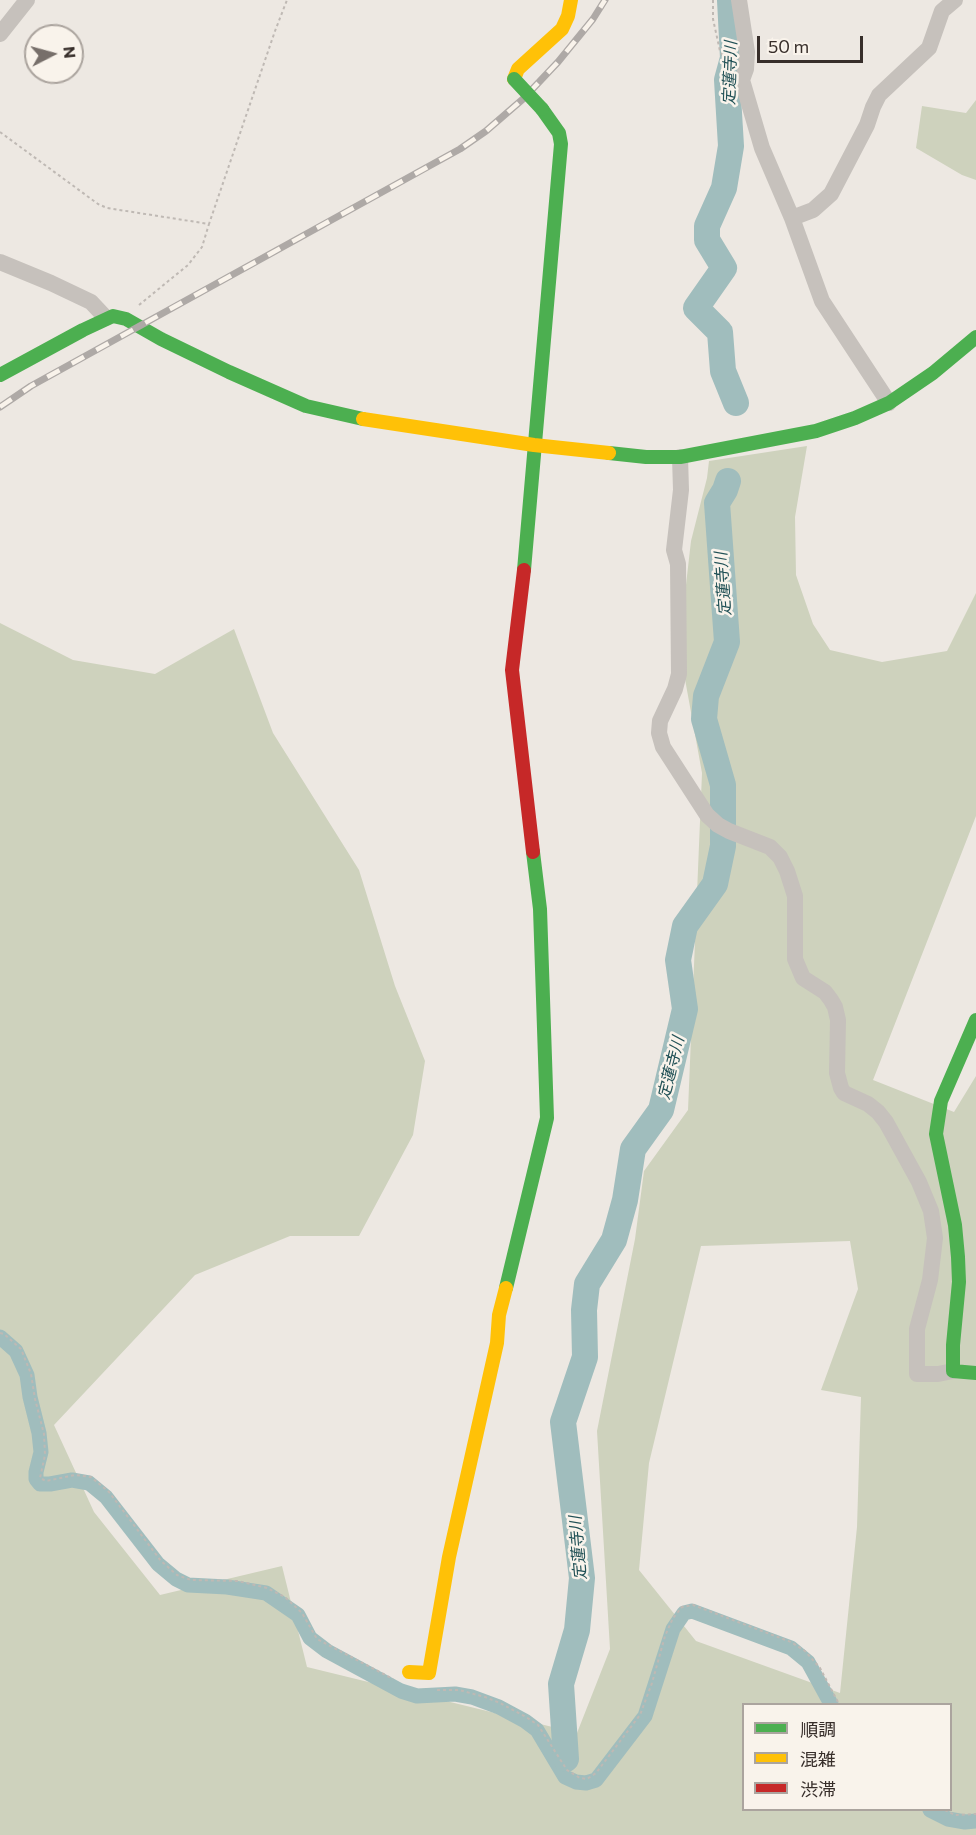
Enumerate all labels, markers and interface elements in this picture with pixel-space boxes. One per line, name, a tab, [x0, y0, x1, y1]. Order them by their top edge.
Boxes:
north arrow	[24, 24, 84, 84]
scale bar	[760, 24, 866, 62]
text: 50 m	[768, 35, 809, 57]
water label: 定蓮寺川	[719, 41, 741, 105]
text: N	[60, 45, 80, 59]
water label: 定蓮寺川	[711, 551, 735, 617]
water label: 定蓮寺川	[654, 1035, 688, 1101]
water label: 定蓮寺川	[566, 1515, 590, 1581]
legend	[742, 1703, 952, 1811]
text: 順調	[800, 1718, 836, 1740]
text: 混雑	[800, 1748, 836, 1770]
text: 渋滞	[800, 1778, 836, 1800]

